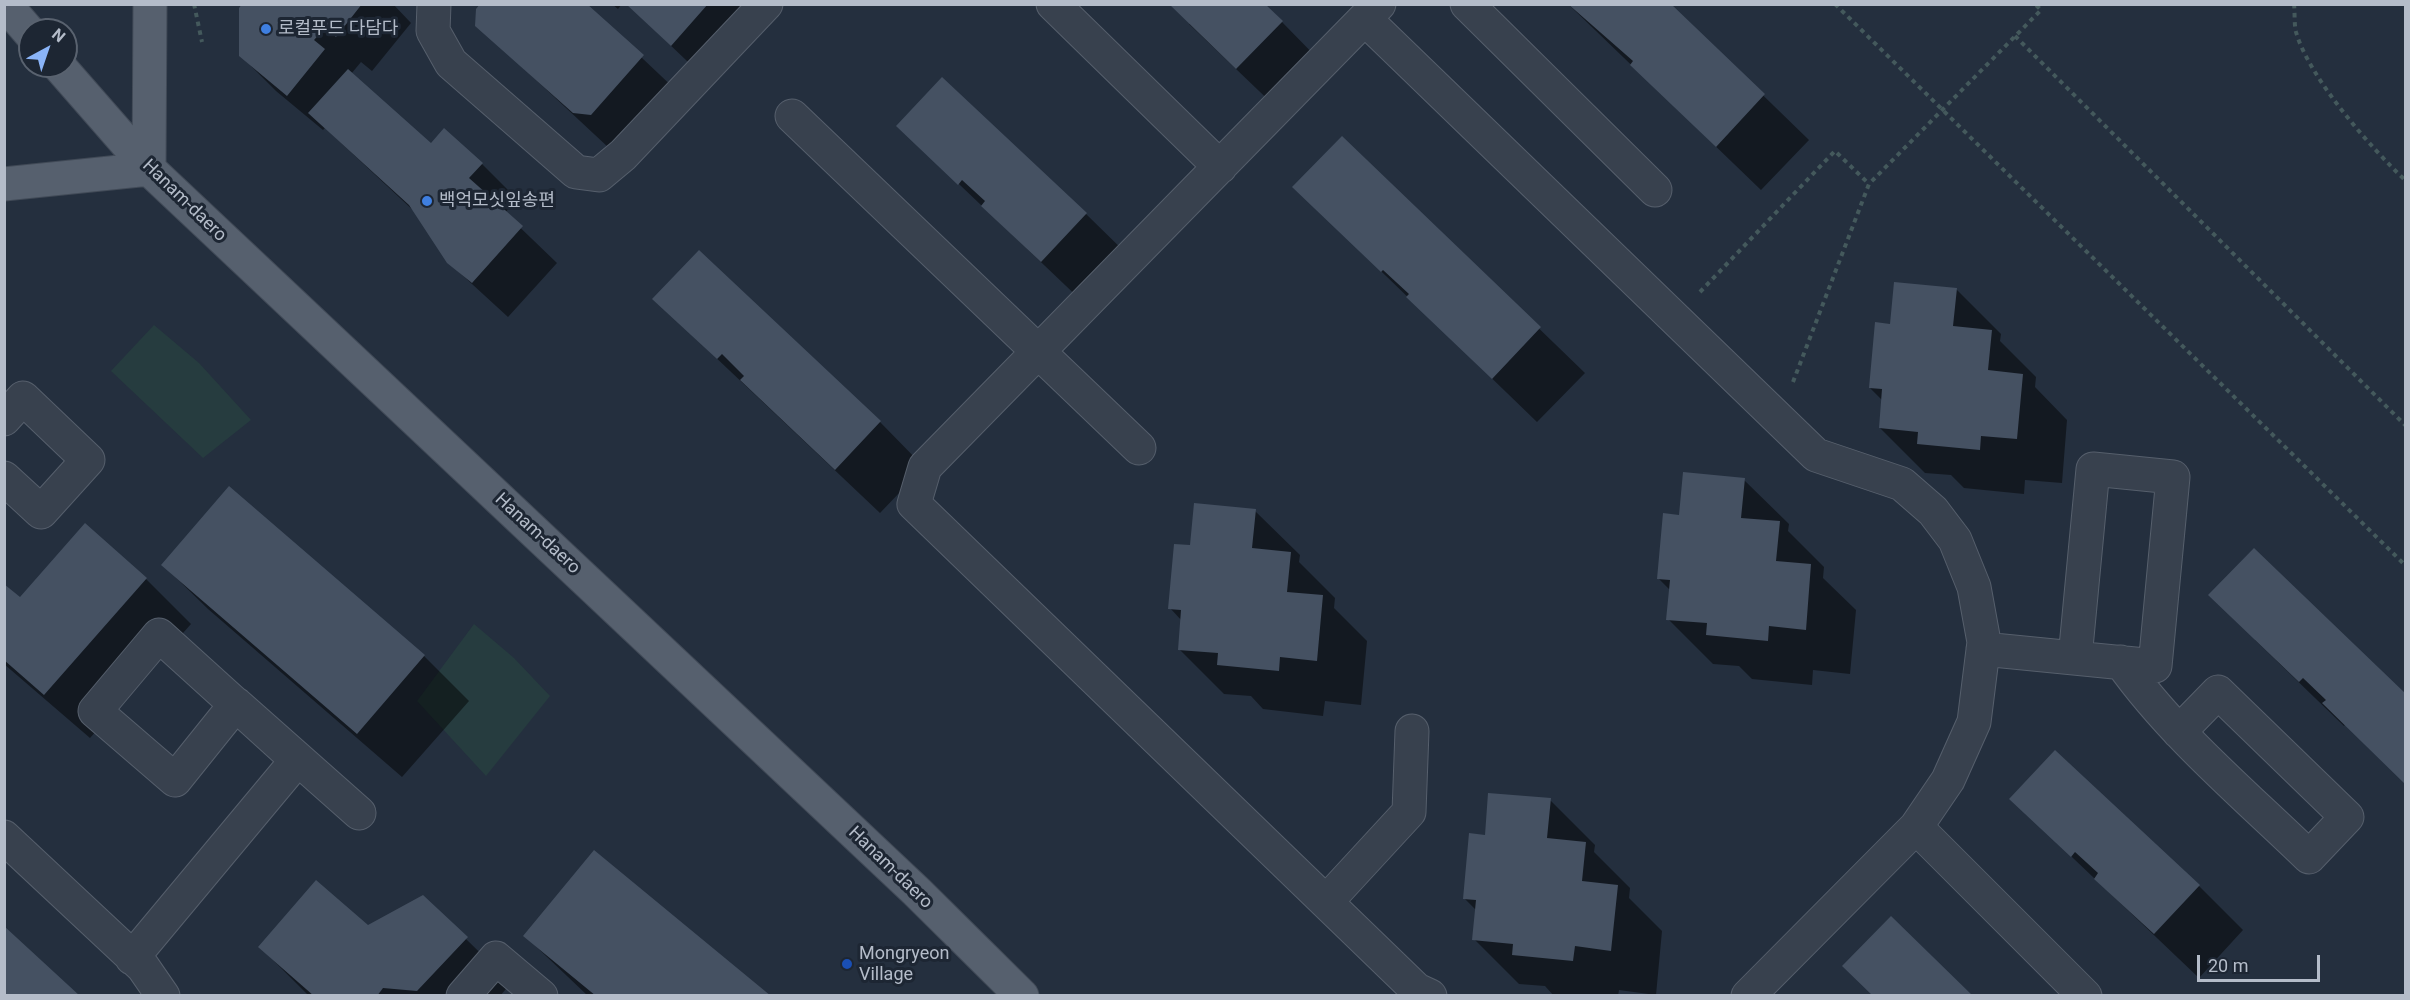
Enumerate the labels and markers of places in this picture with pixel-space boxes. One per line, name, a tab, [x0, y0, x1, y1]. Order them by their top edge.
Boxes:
place label: 로컬푸드 다담다	[278, 18, 398, 40]
marker: 로컬푸드 다담다	[259, 22, 273, 36]
place label: 백억모싯잎송편	[439, 190, 555, 212]
marker: 백억모싯잎송편	[420, 194, 434, 208]
place label: Mongryeon Village	[859, 943, 949, 986]
marker: Mongryeon Village	[840, 957, 854, 971]

